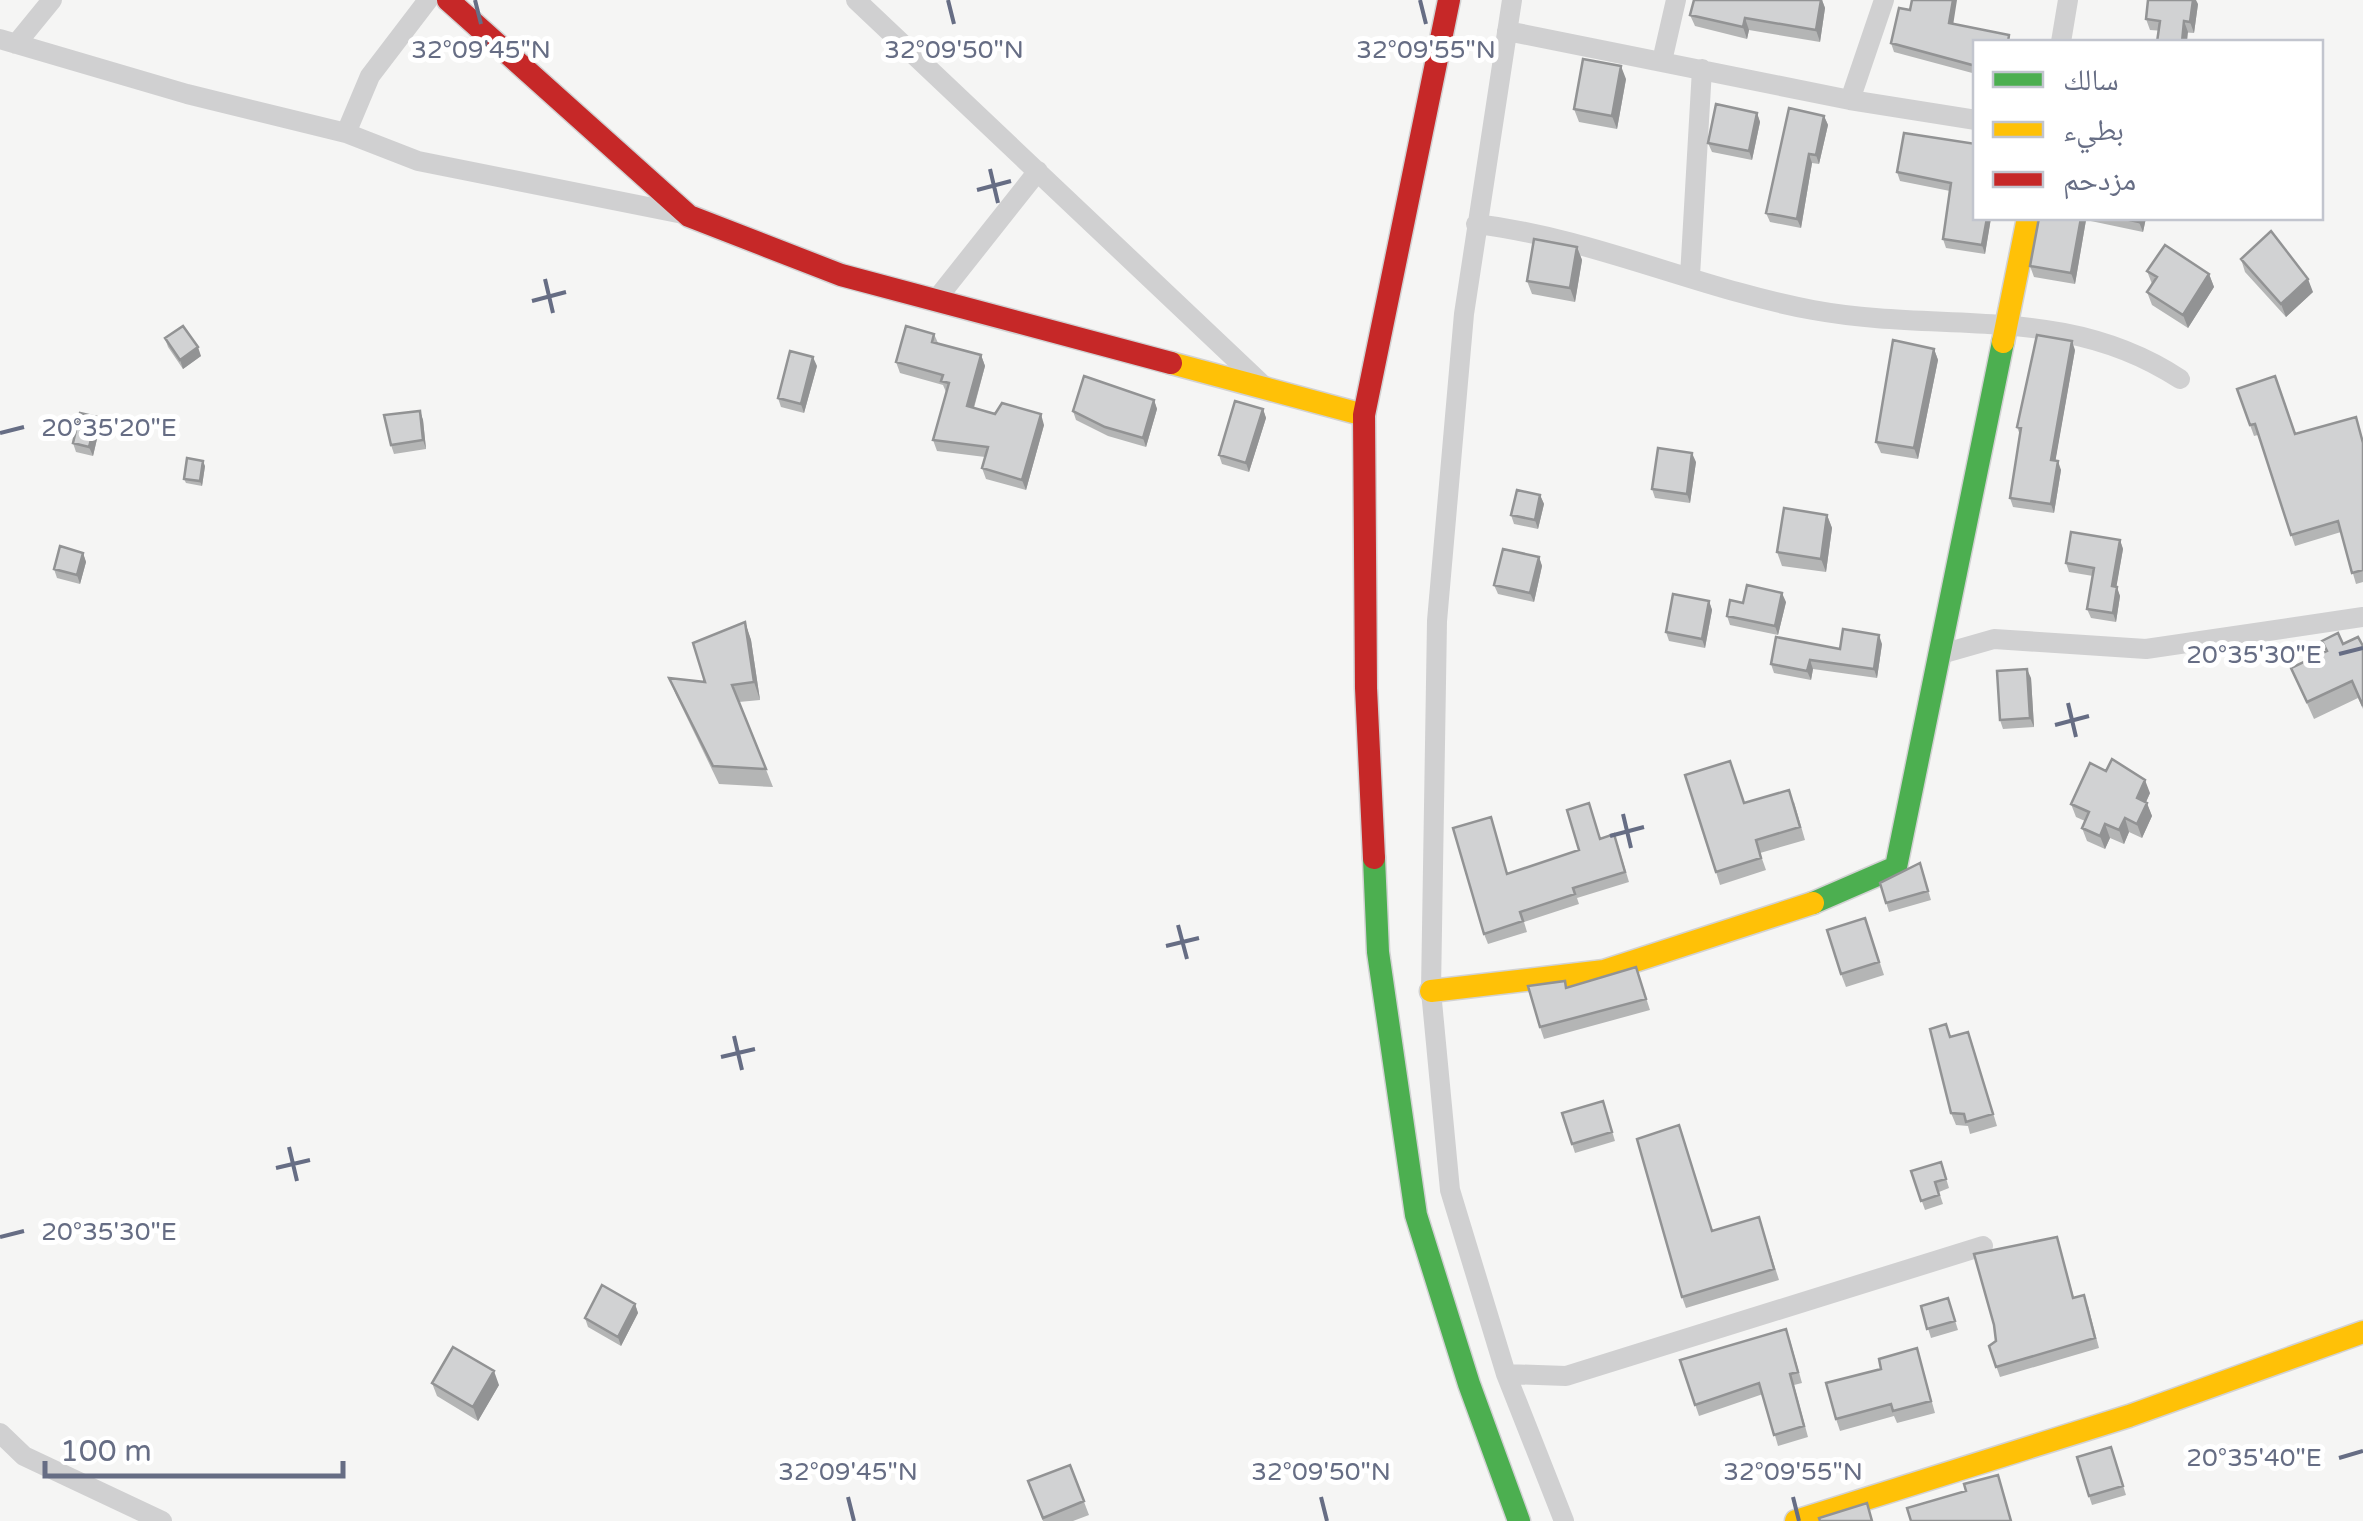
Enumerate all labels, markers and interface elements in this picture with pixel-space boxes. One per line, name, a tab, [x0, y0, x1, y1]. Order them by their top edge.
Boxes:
text: 32°09'45"N	[411, 35, 551, 65]
text: 32°09'50"N	[884, 35, 1024, 65]
text: 32°09'55"N	[1356, 35, 1496, 65]
legend	[1973, 40, 2323, 220]
text: سالك	[2063, 62, 2119, 99]
text: بطيء	[2063, 112, 2124, 154]
text: مزدحم	[2063, 162, 2136, 200]
text: 20°35'20"E	[41, 413, 177, 443]
text: 20°35'30"E	[2186, 640, 2322, 670]
text: 20°35'30"E	[41, 1217, 177, 1247]
scale bar	[45, 1416, 342, 1478]
text: 100 m	[60, 1433, 152, 1470]
text: 20°35'40"E	[2186, 1443, 2322, 1473]
text: 32°09'45"N	[778, 1457, 918, 1487]
text: 32°09'50"N	[1251, 1457, 1391, 1487]
text: 32°09'55"N	[1723, 1457, 1863, 1487]

